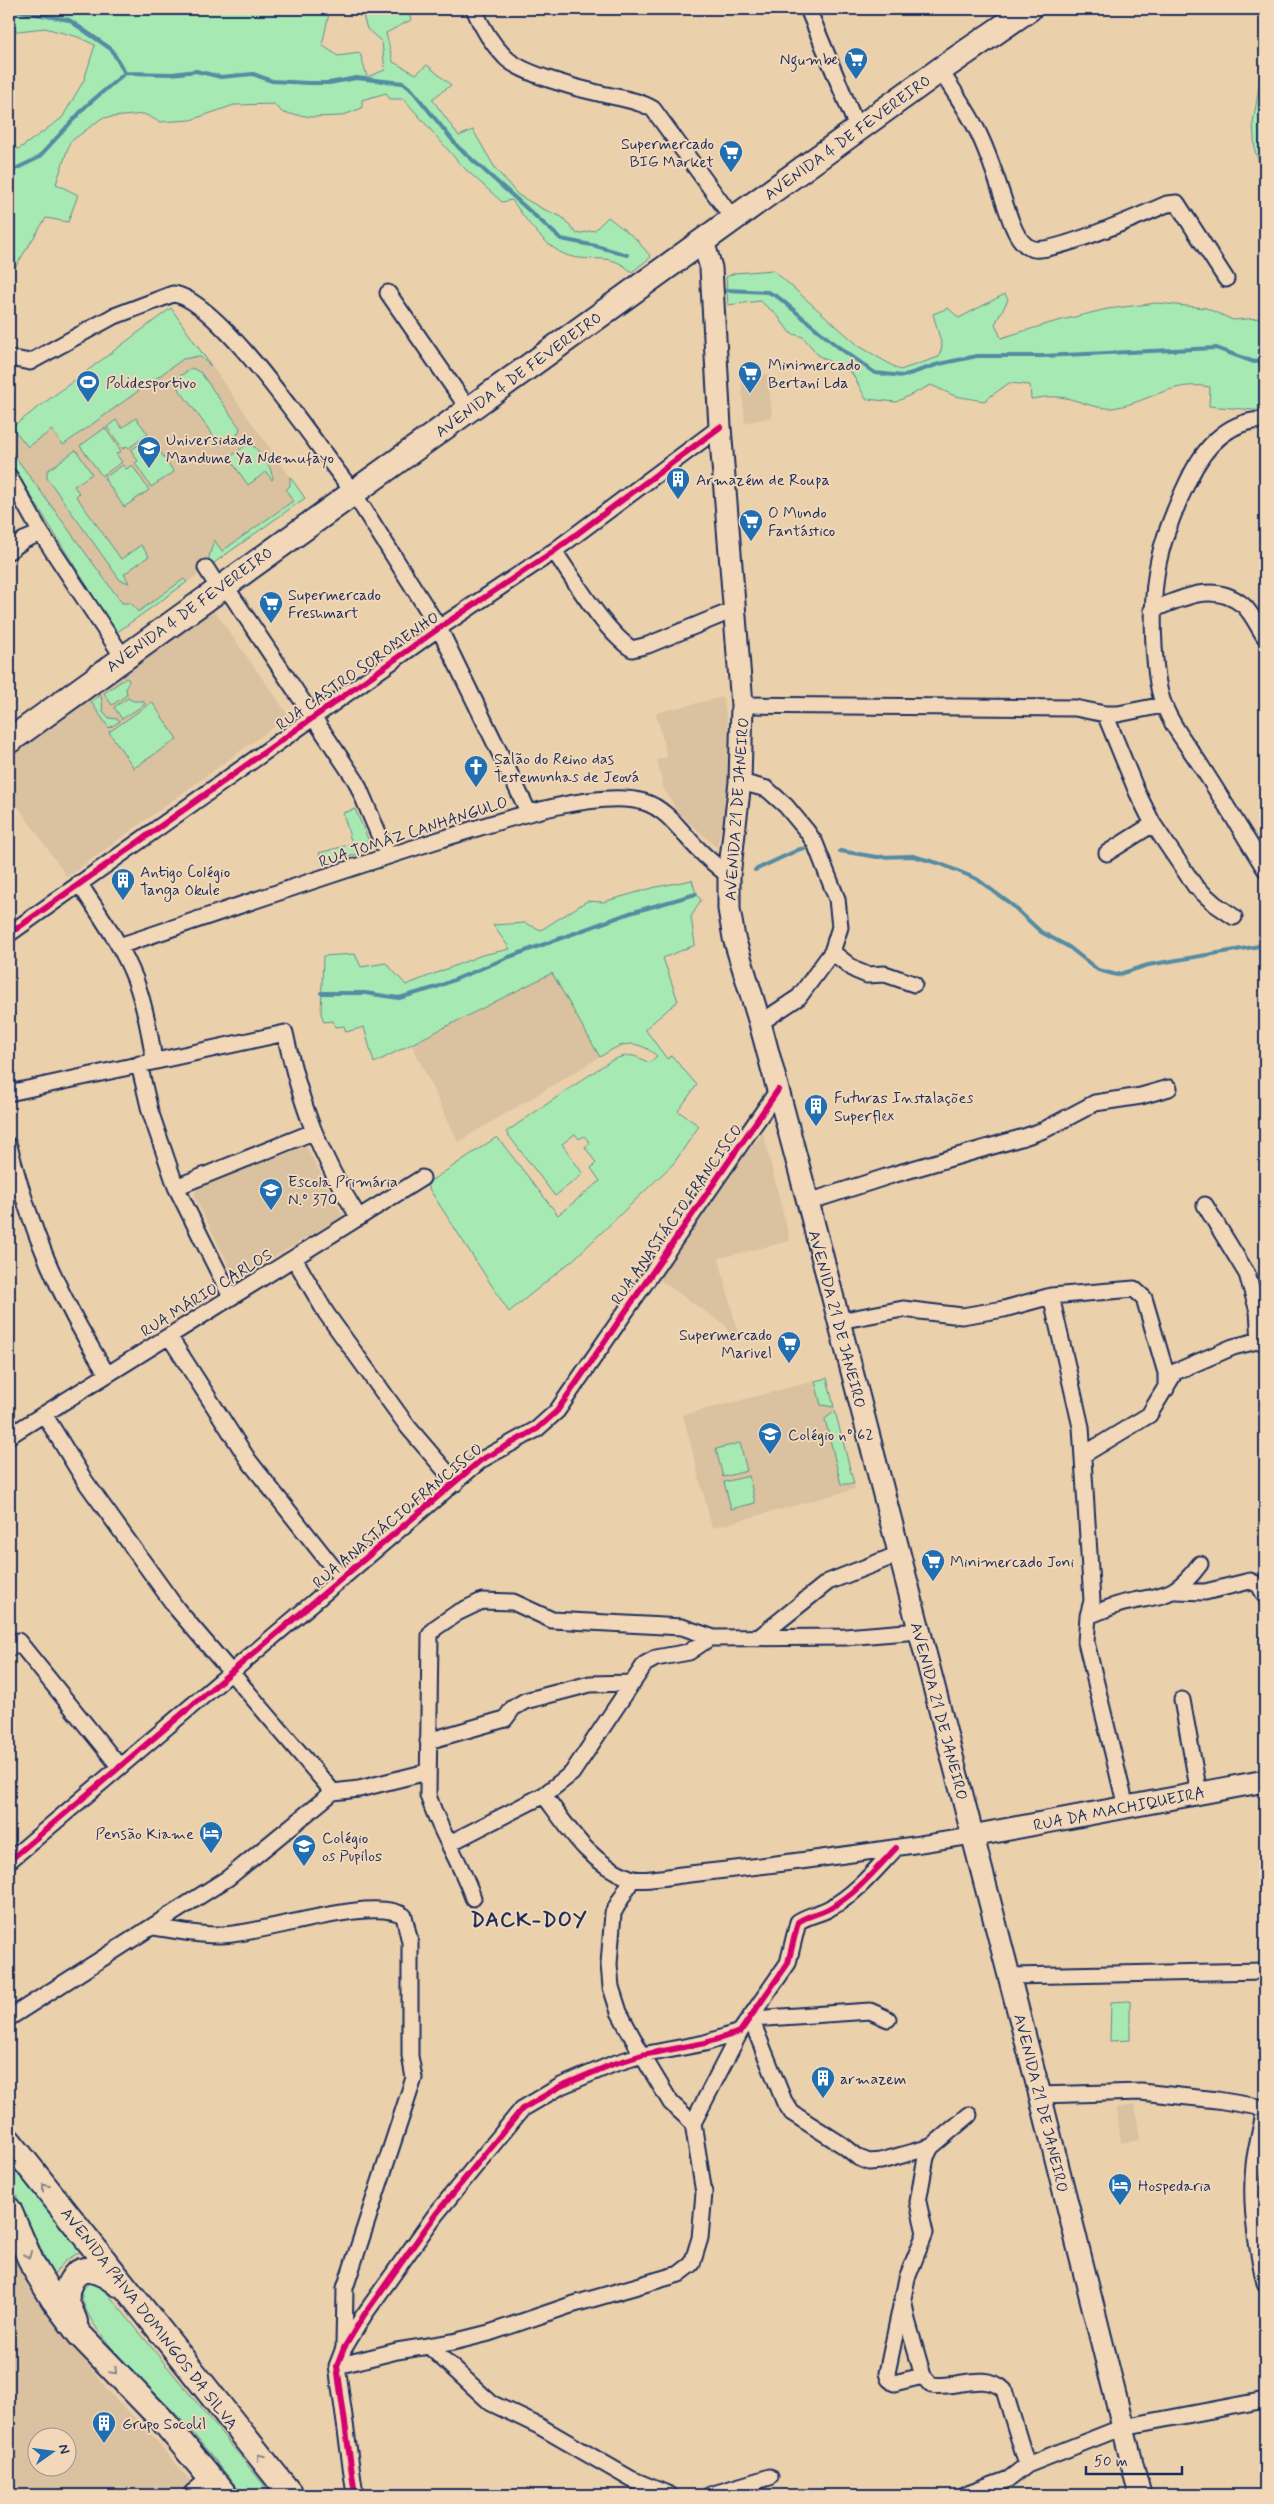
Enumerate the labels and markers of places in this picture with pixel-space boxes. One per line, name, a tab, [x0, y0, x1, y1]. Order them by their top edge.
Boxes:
supermarket icon: Ngumbe	[843, 46, 869, 80]
place label: Ngumbe	[780, 50, 839, 72]
place label: Supermercado BIG Market	[621, 134, 714, 173]
supermarket icon: Supermercado BIG Market	[718, 139, 744, 173]
place label: Minimercado Bertani Lda	[768, 355, 860, 394]
supermarket icon: Minimercado Bertani Lda	[737, 360, 763, 394]
sports icon: Polidesportivo	[75, 369, 101, 403]
place label: Polidesportivo	[106, 373, 196, 394]
place label: Universidade Mandume Ya Ndemufayo	[166, 430, 334, 469]
school or university icon: Universidade Mandume Ya Ndemufayo	[136, 435, 162, 469]
building icon: Armazém de Roupa	[665, 466, 691, 500]
place label: Armazém de Roupa	[696, 470, 830, 491]
place label: O Mundo Fantástico	[768, 503, 835, 542]
supermarket icon: O Mundo Fantástico	[738, 508, 764, 542]
place label: Supermercado Freshmart	[288, 585, 381, 624]
supermarket icon: Supermercado Freshmart	[258, 590, 284, 624]
place label: Salão do Reino das Testemunhas de Jeová	[494, 749, 639, 788]
church icon: Salão do Reino das Testemunhas de Jeová	[463, 754, 489, 788]
place label: Antigo Colégio Tanga Okule	[140, 862, 230, 902]
building icon: Antigo Colégio Tanga Okule	[110, 867, 136, 901]
place label: Futuras Instalações Superflex	[834, 1088, 974, 1127]
building icon: Futuras Instalações Superflex	[803, 1093, 829, 1127]
place label: Escola Primária N.º 370	[288, 1172, 398, 1211]
school or university icon: Escola Primária N.º 370	[258, 1177, 284, 1211]
place label: Supermercado Marivel	[679, 1325, 772, 1364]
supermarket icon: Supermercado Marivel	[776, 1330, 802, 1364]
school or university icon: Colégio nº 62	[757, 1421, 783, 1455]
place label: Colégio nº 62	[788, 1425, 874, 1446]
supermarket icon: Minimercado Joni	[920, 1548, 946, 1582]
place label: Minimercado Joni	[950, 1552, 1074, 1573]
hotel icon: Pensão Kiame	[198, 1820, 224, 1854]
place label: Pensão Kiame	[96, 1824, 194, 1845]
place label: Colégio os Pupilos	[322, 1828, 382, 1867]
school or university icon: Colégio os Pupilos	[291, 1833, 317, 1867]
building icon: armazem	[810, 2065, 836, 2099]
place label: armazem	[840, 2069, 907, 2090]
hotel icon: Hospedaria	[1107, 2172, 1133, 2206]
place label: Hospedaria	[1138, 2176, 1211, 2197]
building icon: Grupo Socolil	[91, 2410, 117, 2444]
place label: Grupo Socolil	[122, 2414, 206, 2435]

